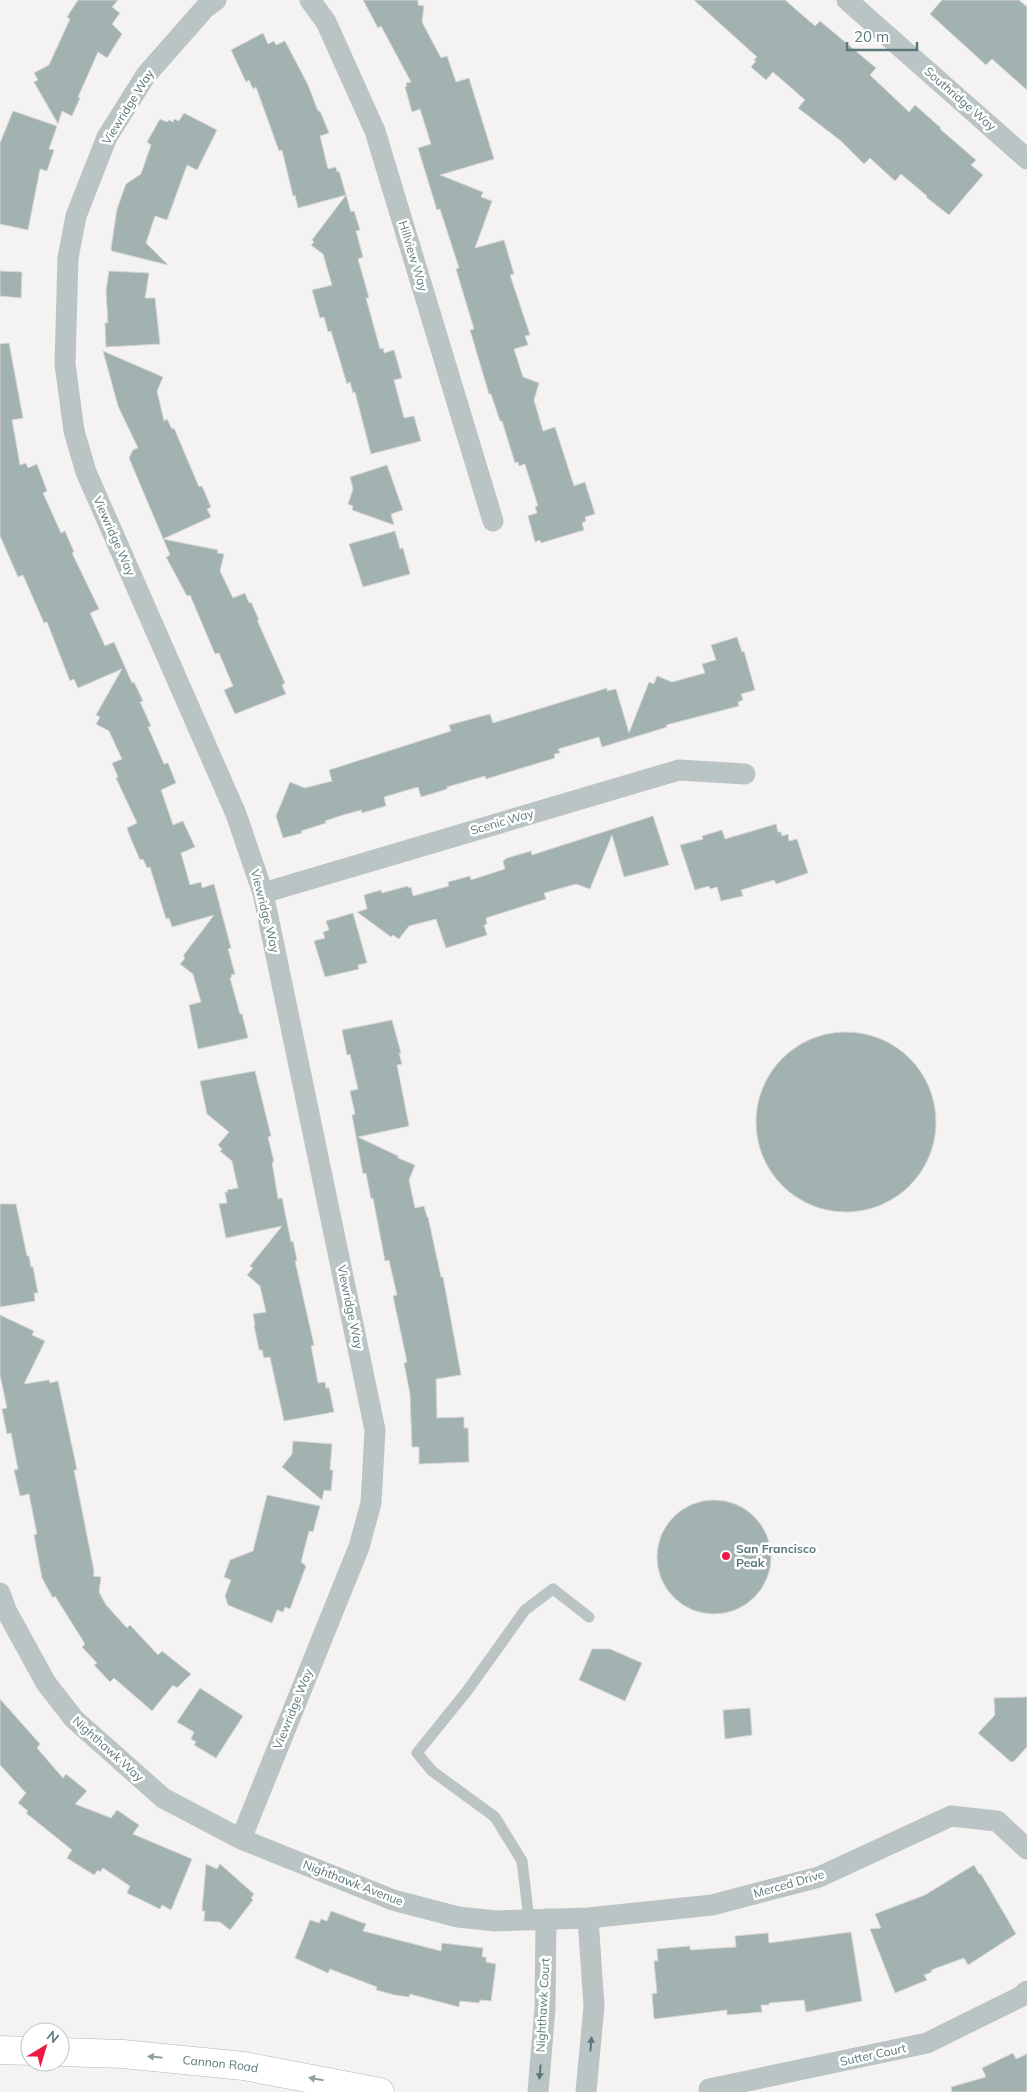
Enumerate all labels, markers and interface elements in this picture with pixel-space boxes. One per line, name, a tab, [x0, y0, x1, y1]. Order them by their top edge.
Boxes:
scale bar	[847, 20, 917, 52]
text: 20 m	[854, 27, 889, 46]
street label: Southridge Way	[921, 63, 1000, 134]
street label: Viewridge Way	[99, 66, 157, 147]
street label: Hillview Way	[396, 219, 432, 294]
street label: Viewridge Way	[90, 494, 139, 579]
street label: Scenic Way	[469, 805, 536, 838]
street label: Viewridge Way	[248, 868, 283, 955]
street label: Viewridge Way	[334, 1263, 367, 1351]
place label: San Francisco Peak	[736, 1541, 816, 1570]
marker: San Francisco Peak	[720, 1550, 732, 1562]
street label: Viewridge Way	[270, 1666, 316, 1751]
street label: Nighthawk Way	[70, 1713, 147, 1785]
street label: Nighthawk Avenue	[301, 1857, 405, 1909]
street label: Merced Drive	[752, 1866, 826, 1901]
street label: Nighthawk Court	[533, 1957, 552, 2053]
north arrow	[20, 2022, 70, 2072]
text: N	[43, 2026, 63, 2047]
one-way arrow	[587, 2035, 595, 2051]
street label: Sutter Court	[839, 2040, 907, 2069]
street label: Cannon Road	[182, 2052, 260, 2076]
one-way arrow	[146, 2053, 162, 2061]
one-way arrow	[535, 2064, 543, 2080]
one-way arrow	[307, 2074, 323, 2082]

